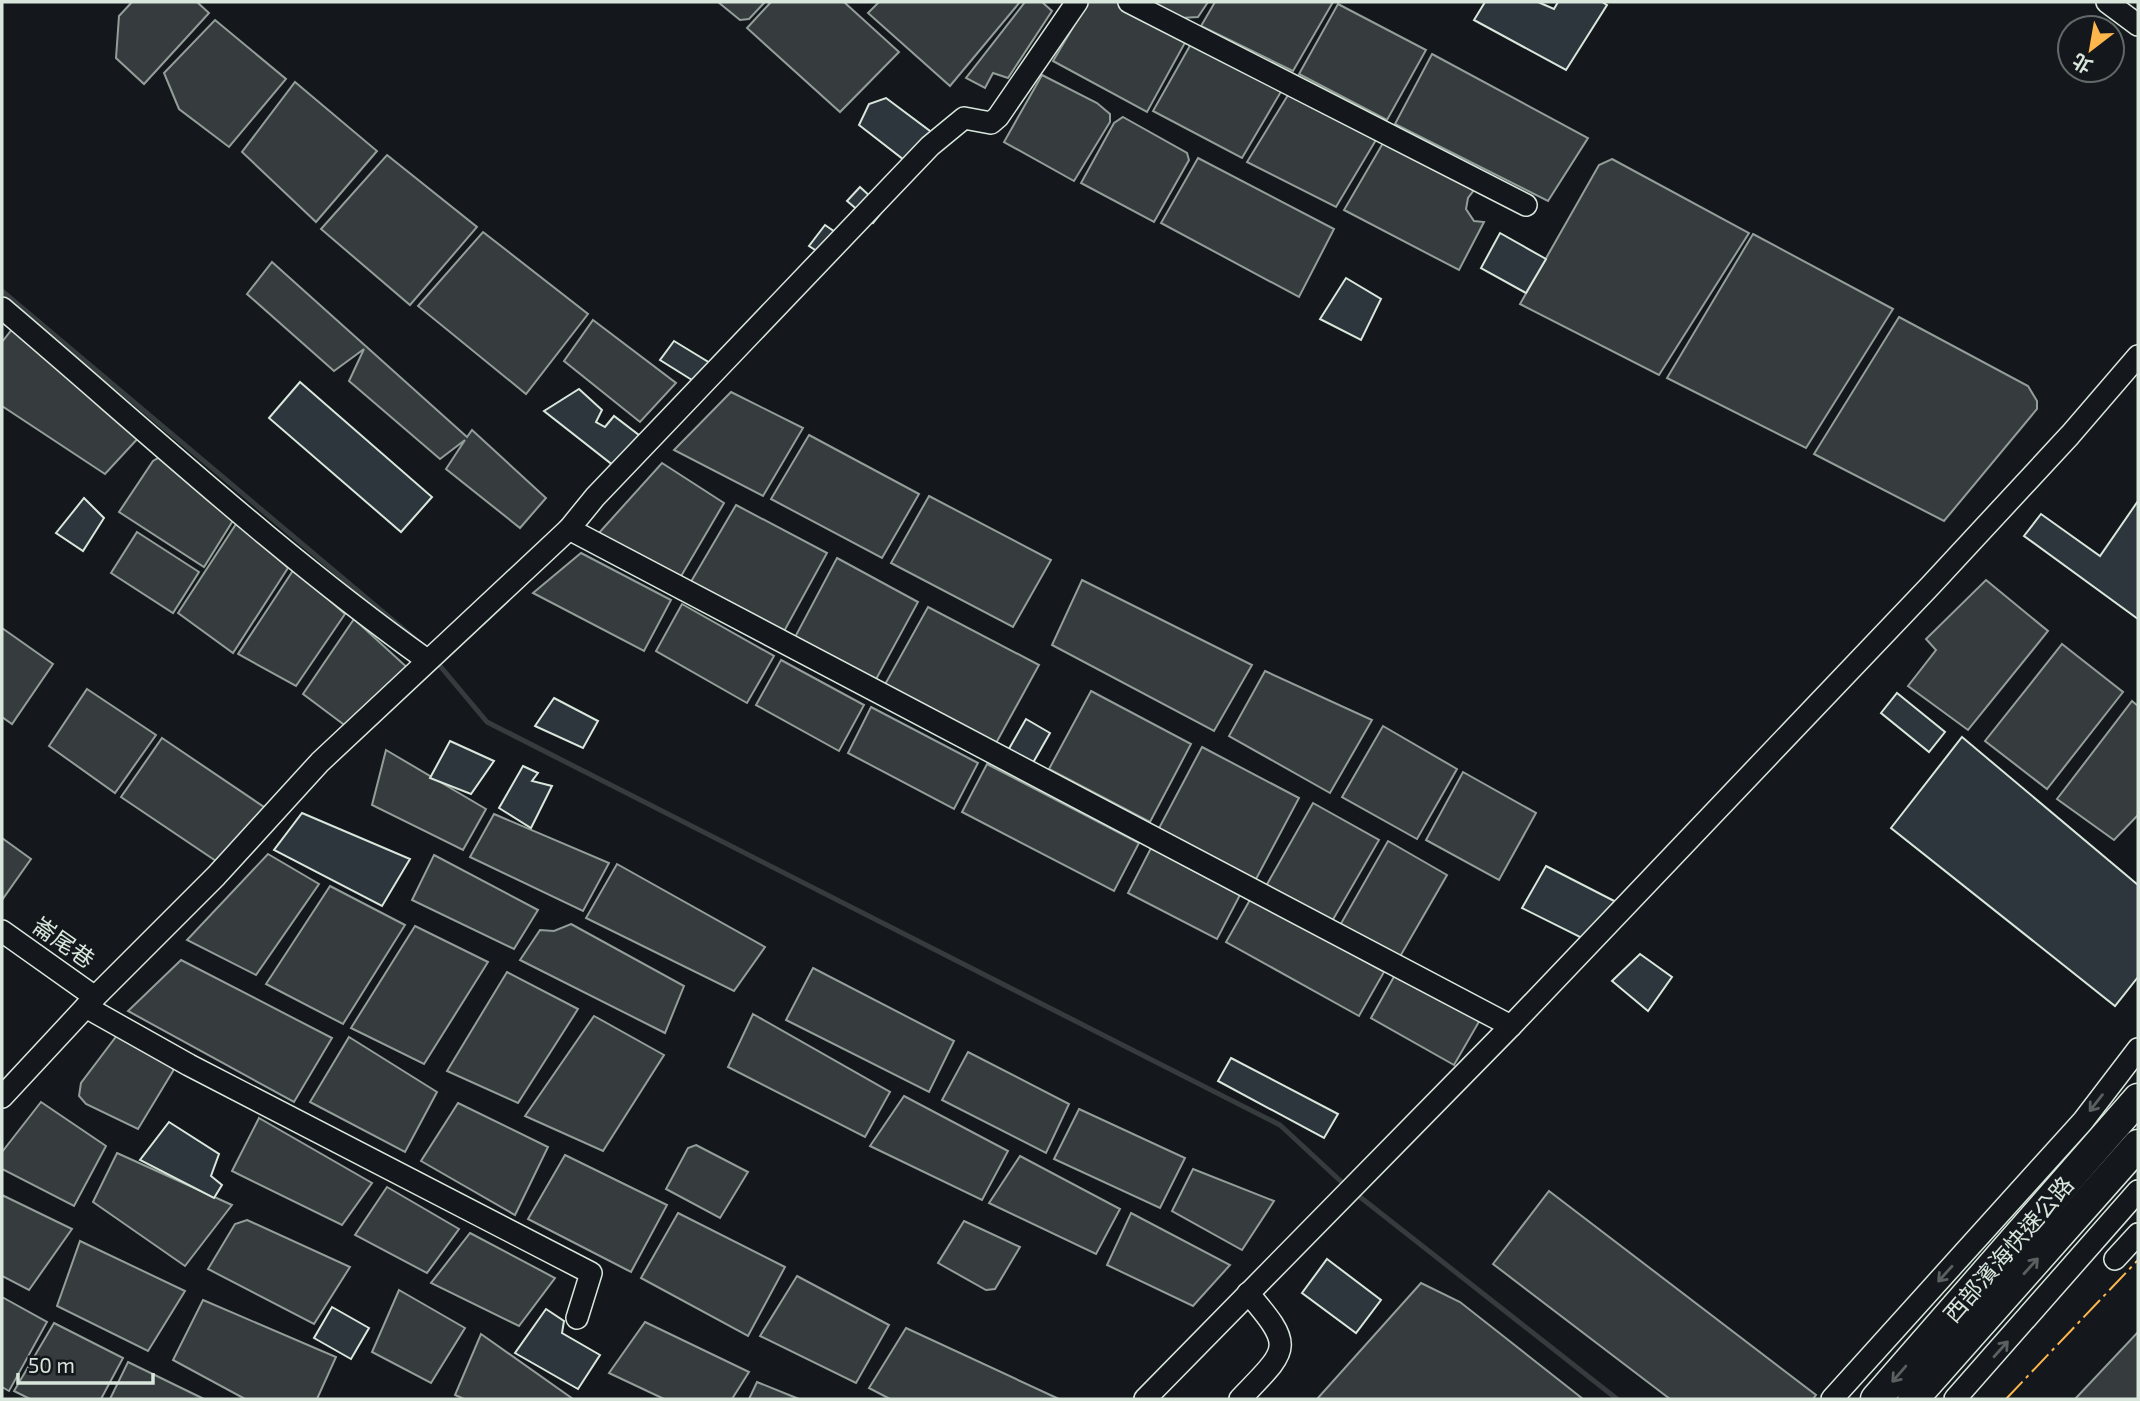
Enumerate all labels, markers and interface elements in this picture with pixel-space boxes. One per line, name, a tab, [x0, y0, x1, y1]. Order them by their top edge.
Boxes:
north arrow	[2056, 14, 2126, 84]
text: 北	[2068, 49, 2096, 79]
street label: 崙尾巷	[28, 911, 100, 973]
one-way arrow	[2089, 1094, 2104, 1112]
street label: 西部濱海快速公路	[1937, 1170, 2079, 1328]
one-way arrow	[2023, 1257, 2039, 1275]
one-way arrow	[1938, 1264, 1954, 1282]
one-way arrow	[1993, 1340, 2009, 1358]
scale bar	[18, 1342, 152, 1386]
text: 50 m	[28, 1352, 75, 1377]
one-way arrow	[1891, 1365, 1907, 1383]

